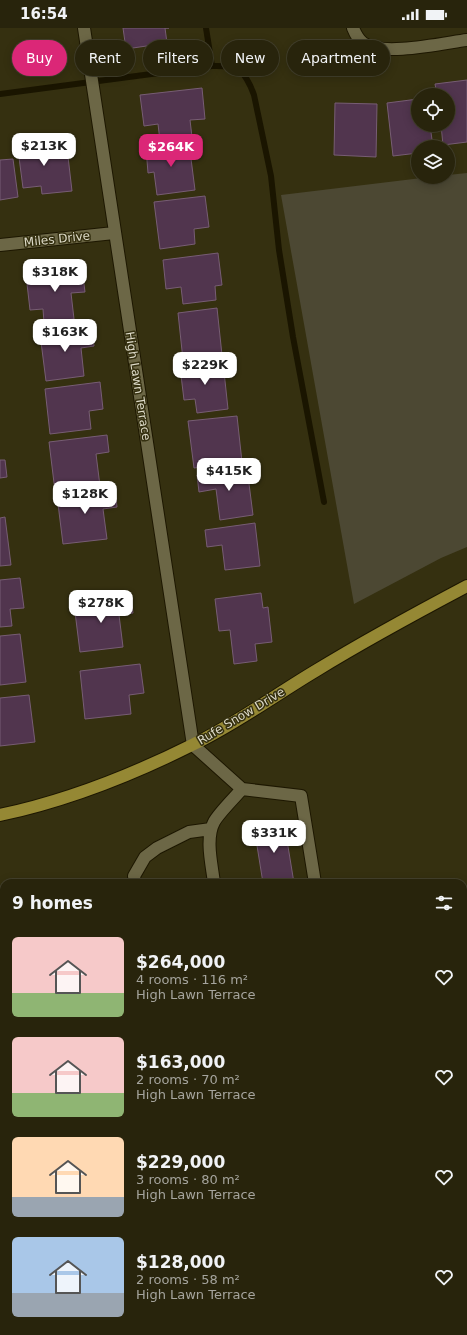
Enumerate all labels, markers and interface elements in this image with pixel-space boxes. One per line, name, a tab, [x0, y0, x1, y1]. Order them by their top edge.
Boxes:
text: 16:54	[20, 5, 68, 23]
chip: Buy	[12, 40, 67, 76]
chip: Rent	[75, 40, 135, 76]
chip: Filters	[143, 40, 213, 76]
chip: New	[221, 40, 279, 76]
chip: Apartment	[287, 40, 390, 76]
map controls	[411, 88, 455, 184]
button: locate	[411, 88, 455, 132]
pin: $213K	[16, 133, 72, 167]
pin: $264K	[143, 134, 199, 168]
text: $213K	[21, 138, 67, 153]
text: $264K	[148, 139, 194, 154]
button: layers	[411, 140, 455, 184]
street label: Miles Drive	[23, 229, 91, 249]
pin: $318K	[27, 259, 83, 293]
text: $318K	[32, 264, 78, 279]
pin: $163K	[37, 319, 93, 353]
text: $163K	[42, 324, 88, 339]
street label: High Lawn Terrace	[122, 330, 154, 442]
pin: $229K	[177, 352, 233, 386]
text: $229K	[182, 357, 228, 372]
pin: $415K	[201, 458, 257, 492]
text: $415K	[206, 463, 252, 478]
pin: $128K	[57, 481, 113, 515]
text: $128K	[62, 486, 108, 501]
pin: $278K	[73, 590, 129, 624]
text: $278K	[78, 595, 124, 610]
street label: Rufe Snow Drive	[195, 685, 287, 747]
pin: $331K	[246, 820, 302, 854]
text: $331K	[251, 825, 297, 840]
icon: filters	[433, 892, 455, 914]
text: 9 homes	[12, 893, 93, 913]
text: $264,000	[136, 952, 225, 972]
icon: home	[44, 953, 92, 1001]
icon: heart	[433, 966, 455, 988]
text: 4 rooms · 116 m²	[136, 972, 248, 987]
text: High Lawn Terrace	[136, 987, 256, 1002]
text: $163,000	[136, 1052, 225, 1072]
icon: home	[44, 1053, 92, 1101]
icon: heart	[433, 1066, 455, 1088]
text: 2 rooms · 70 m²	[136, 1072, 240, 1087]
text: High Lawn Terrace	[136, 1087, 256, 1102]
text: $229,000	[136, 1152, 225, 1172]
icon: home	[44, 1153, 92, 1201]
icon: heart	[433, 1166, 455, 1188]
text: 3 rooms · 80 m²	[136, 1172, 240, 1187]
text: High Lawn Terrace	[136, 1187, 256, 1202]
text: $128,000	[136, 1252, 225, 1272]
icon: home	[44, 1253, 92, 1301]
icon: heart	[433, 1266, 455, 1288]
text: 2 rooms · 58 m²	[136, 1272, 240, 1287]
text: High Lawn Terrace	[136, 1287, 256, 1302]

